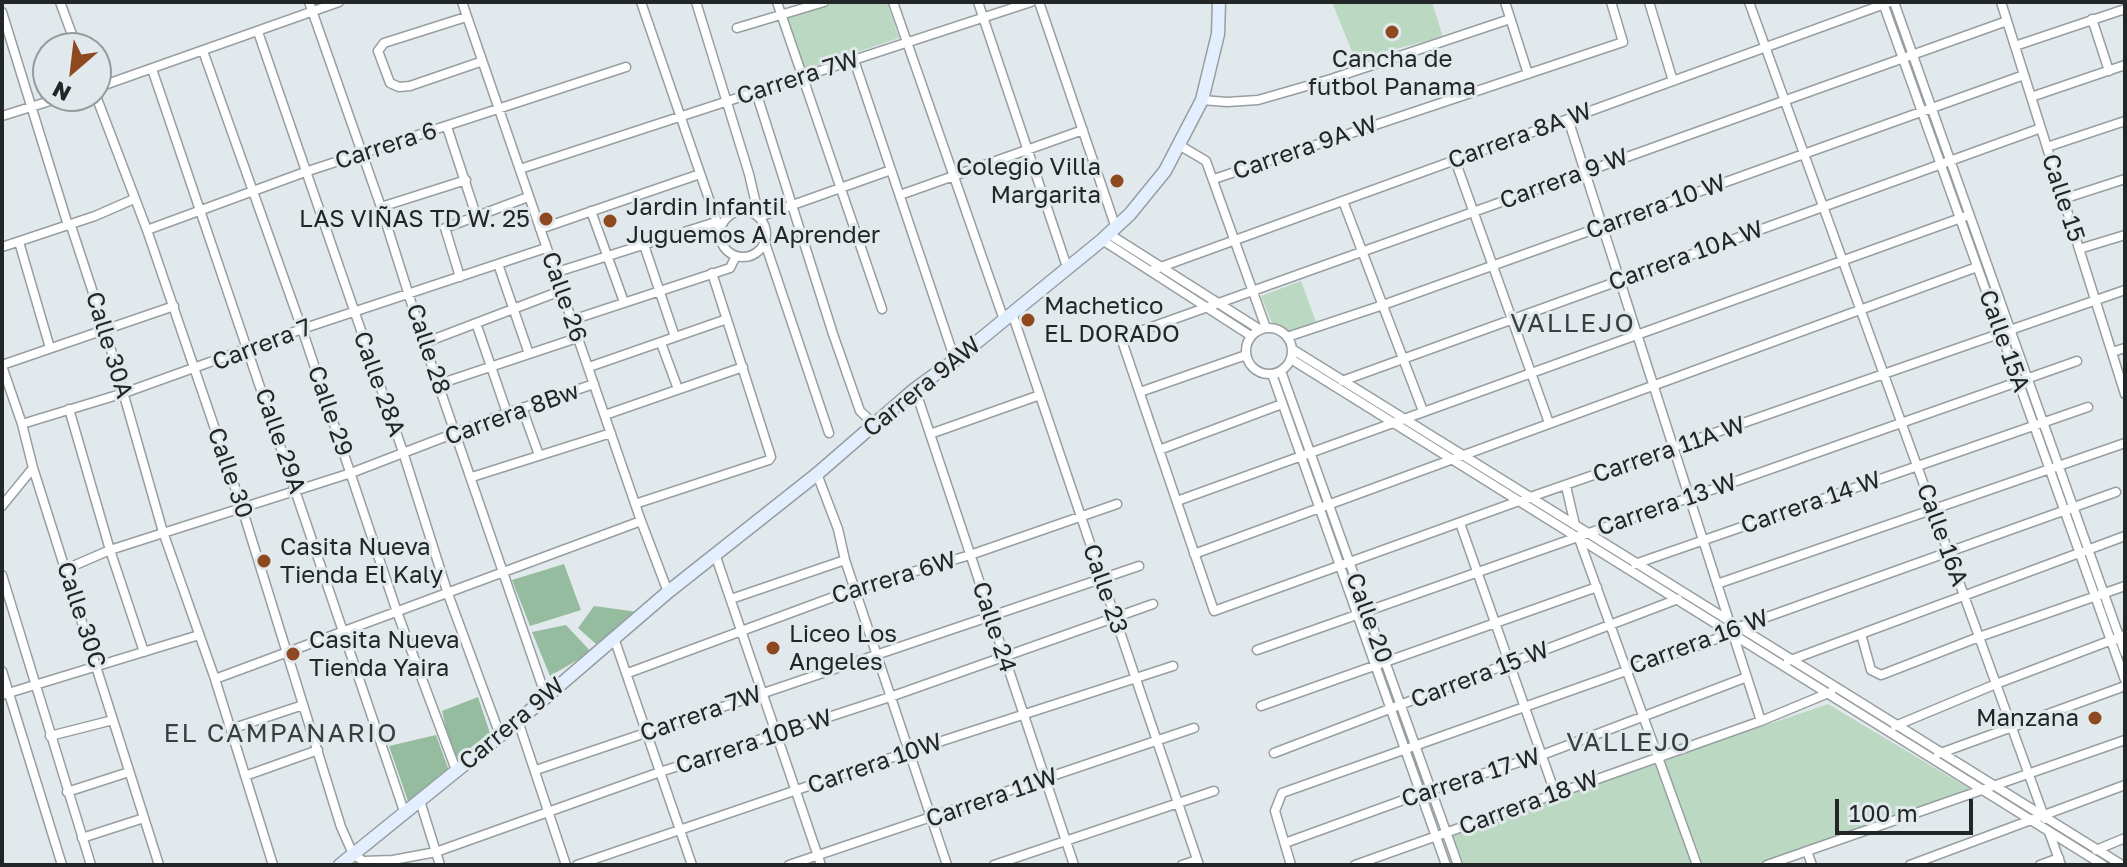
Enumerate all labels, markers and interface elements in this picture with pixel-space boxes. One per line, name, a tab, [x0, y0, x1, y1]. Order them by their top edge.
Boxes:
marker: Cancha de futbol Panama	[1383, 23, 1401, 41]
north arrow	[32, 32, 112, 112]
street label: Carrera 7W	[733, 45, 863, 111]
place label: Cancha de futbol Panama	[1308, 45, 1476, 101]
text: N	[48, 76, 75, 108]
street label: Carrera 8A W	[1444, 97, 1596, 175]
street label: Carrera 9A W	[1229, 110, 1381, 186]
street label: Carrera 6	[331, 116, 441, 176]
street label: Carrera 9 W	[1496, 142, 1632, 216]
street label: Calle 15	[2035, 151, 2091, 245]
place label: Colegio Villa Margarita	[956, 153, 1101, 209]
street label: Carrera 10 W	[1582, 168, 1730, 246]
marker: Colegio Villa Margarita	[1108, 172, 1126, 190]
place label: Jardin Infantil Juguemos A Aprender	[626, 193, 880, 249]
place label: LAS VIÑAS TD W. 25	[299, 205, 530, 233]
marker: LAS VIÑAS TD W. 25	[537, 210, 555, 228]
marker: Jardin Infantil Juguemos A Aprender	[601, 212, 619, 230]
street label: Carrera 10A W	[1605, 215, 1767, 297]
street label: Calle 26	[535, 248, 593, 346]
street label: Calle 15A	[1972, 286, 2036, 396]
street label: Calle 30A	[79, 288, 139, 402]
place label: Machetico EL DORADO	[1044, 292, 1180, 348]
street label: Calle 28	[400, 300, 456, 398]
district label: VALLEJO	[1510, 308, 1636, 340]
marker: Machetico EL DORADO	[1019, 311, 1037, 329]
street label: Carrera 7	[208, 313, 316, 377]
street label: Calle 28A	[347, 328, 411, 440]
street label: Carrera 9AW	[857, 331, 987, 443]
street label: Calle 29	[301, 362, 359, 460]
street label: Carrera 8Bw	[441, 376, 583, 452]
street label: Calle 29A	[249, 385, 311, 497]
street label: Carrera 11A W	[1589, 410, 1749, 490]
street label: Calle 30	[201, 424, 259, 522]
street label: Carrera 14 W	[1737, 466, 1885, 540]
street label: Carrera 13 W	[1593, 468, 1741, 542]
street label: Calle 16A	[1910, 480, 1974, 590]
place label: Casita Nueva Tienda El Kaly	[280, 533, 443, 589]
street label: Calle 23	[1076, 540, 1134, 638]
street label: Carrera 6W	[828, 545, 960, 611]
marker: Casita Nueva Tienda El Kaly	[255, 552, 273, 570]
street label: Calle 30C	[50, 558, 112, 672]
street label: Calle 20	[1339, 569, 1399, 667]
street label: Calle 24	[966, 578, 1022, 676]
street label: Carrera 16 W	[1625, 603, 1773, 681]
place label: Liceo Los Angeles	[789, 620, 897, 676]
place label: Casita Nueva Tienda Yaira	[309, 626, 460, 682]
street label: Carrera 15 W	[1407, 635, 1553, 715]
marker: Liceo Los Angeles	[764, 639, 782, 657]
marker: Casita Nueva Tienda Yaira	[284, 645, 302, 663]
street label: Carrera 9W	[454, 672, 570, 776]
street label: Carrera 7W	[636, 680, 766, 748]
street label: Carrera 10B W	[672, 703, 836, 781]
place label: Manzana	[1976, 704, 2079, 732]
marker: Manzana	[2086, 709, 2104, 727]
district label: EL CAMPANARIO	[164, 718, 398, 750]
district label: VALLEJO	[1566, 727, 1692, 759]
street label: Carrera 10W	[804, 728, 946, 800]
street label: Carrera 17 W	[1398, 742, 1544, 814]
street label: Carrera 11W	[922, 762, 1062, 834]
street label: Carrera 18 W	[1455, 764, 1603, 842]
scale bar	[1839, 783, 1977, 833]
text: 100 m	[1849, 798, 1918, 827]

